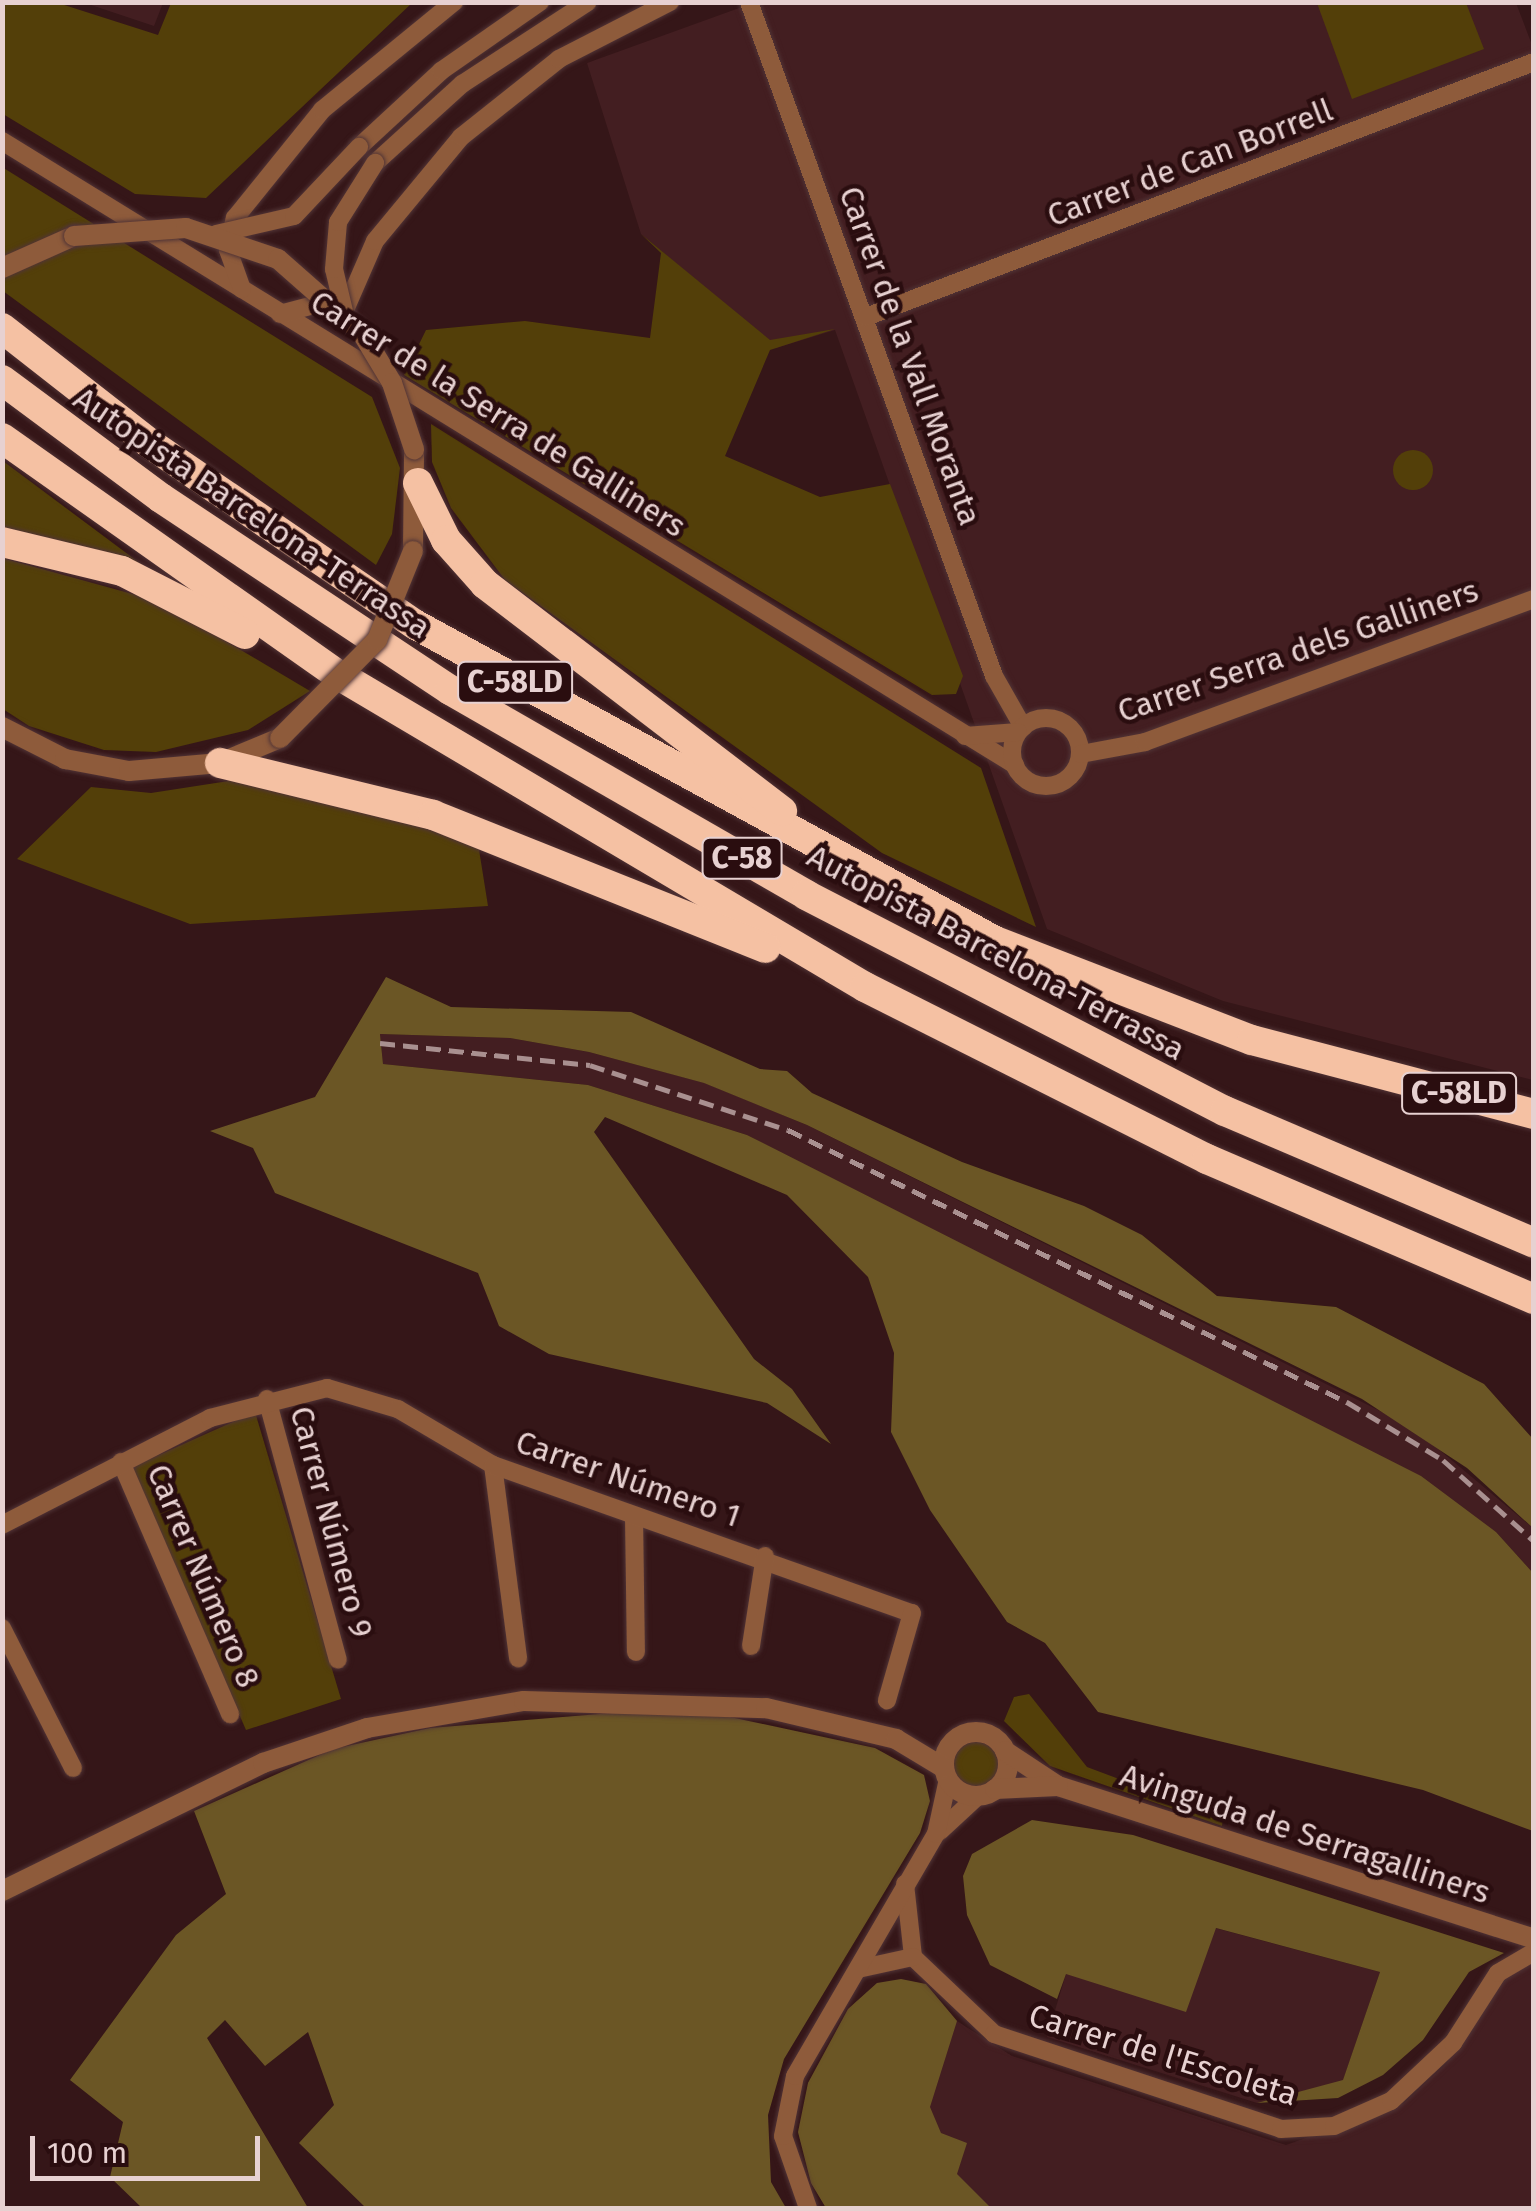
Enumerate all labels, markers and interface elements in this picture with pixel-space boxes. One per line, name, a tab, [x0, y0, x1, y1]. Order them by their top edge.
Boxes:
street label: Carrer de Can Borrell	[1042, 91, 1338, 235]
street label: Carrer de la Vall Moranta	[831, 181, 989, 531]
street label: Carrer de la Serra de Galliners	[304, 283, 692, 545]
street label: Autopista Barcelona-Terrassa	[66, 379, 438, 647]
street label: Carrer Serra dels Galliners	[1113, 571, 1483, 731]
road number: C-58LD	[455, 657, 575, 707]
road number: C-58	[700, 833, 784, 883]
street label: Autopista Barcelona-Terrassa	[801, 837, 1191, 1069]
road number: C-58LD	[1399, 1068, 1519, 1118]
street label: Carrer Número 9	[282, 1402, 380, 1642]
street label: Carrer Número 1	[511, 1423, 745, 1535]
street label: Carrer Número 8	[139, 1459, 267, 1693]
street label: Avinguda de Serragalliners	[1115, 1756, 1495, 1912]
street label: Carrer de l'Escoleta	[1024, 1996, 1302, 2114]
scale bar	[35, 2116, 265, 2178]
text: 100 m	[47, 2135, 127, 2171]

